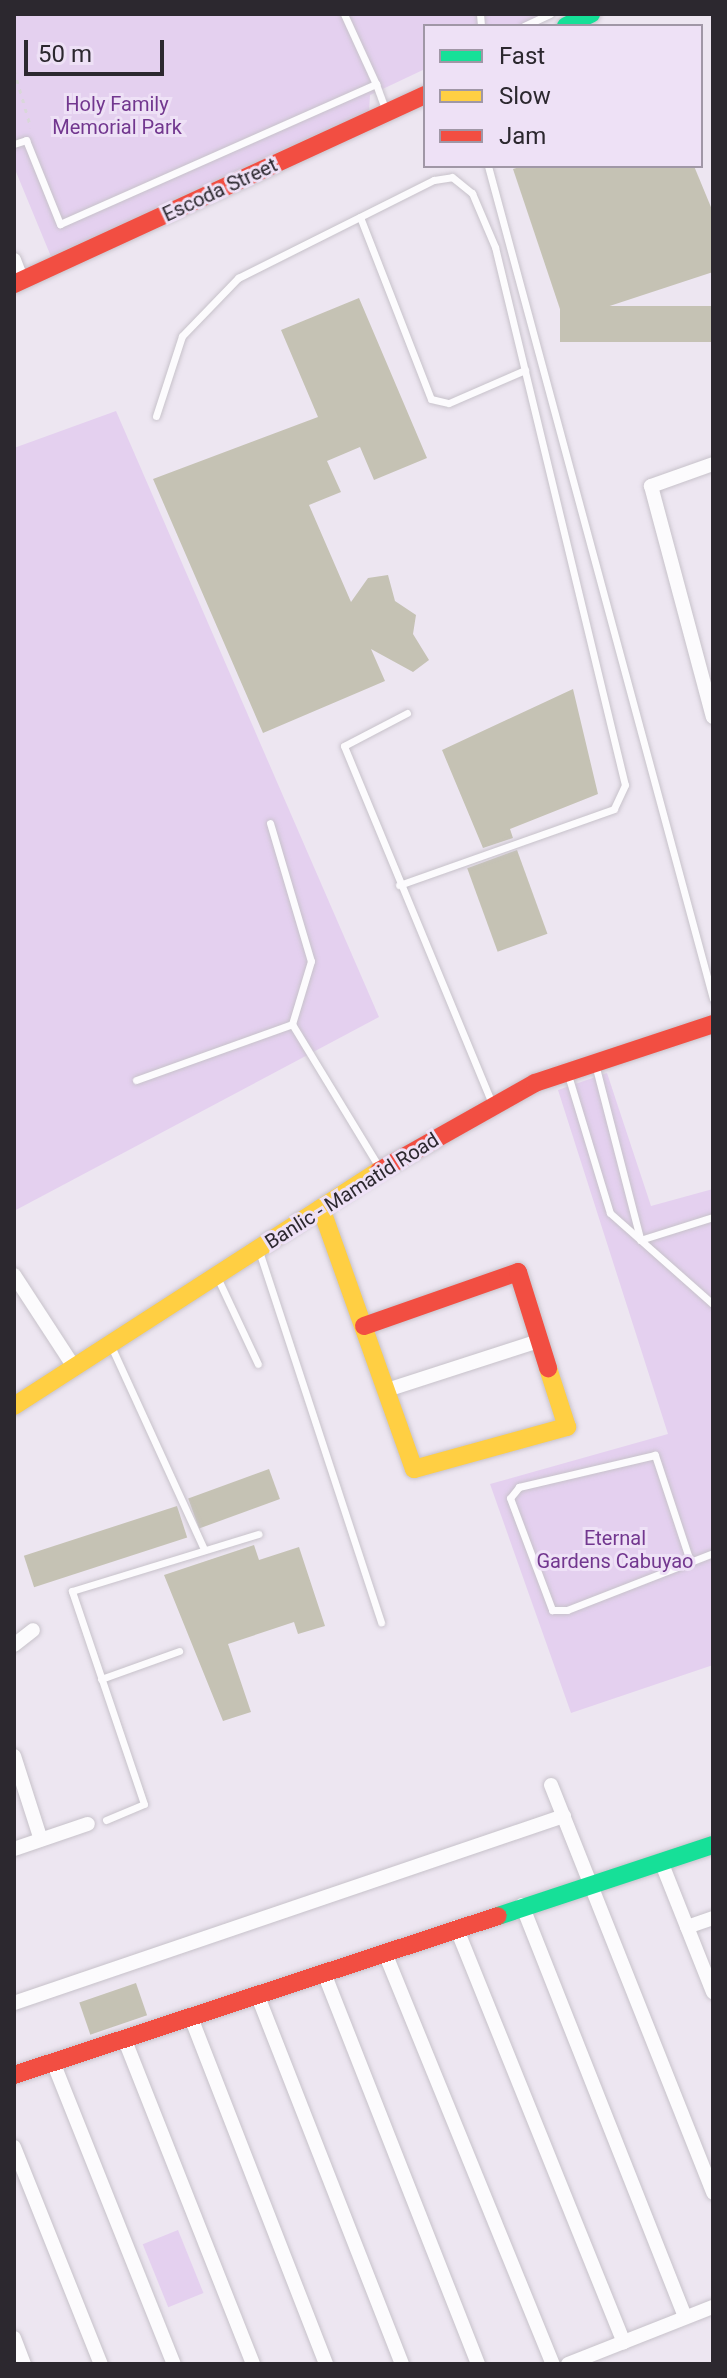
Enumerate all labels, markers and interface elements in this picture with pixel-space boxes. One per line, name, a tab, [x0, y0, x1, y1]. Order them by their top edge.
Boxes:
scale bar	[28, 24, 168, 74]
legend	[423, 24, 703, 168]
text: 50 m	[38, 40, 92, 68]
text: Fast	[499, 42, 545, 70]
text: Slow	[499, 82, 551, 110]
park label: Holy Family Memorial Park	[52, 93, 182, 140]
text: Jam	[499, 122, 546, 150]
street label: Escoda Street	[159, 153, 281, 227]
street label: Banlic - Mamatid Road	[261, 1128, 443, 1254]
park label: Eternal Gardens Cabuyao	[536, 1526, 694, 1573]

